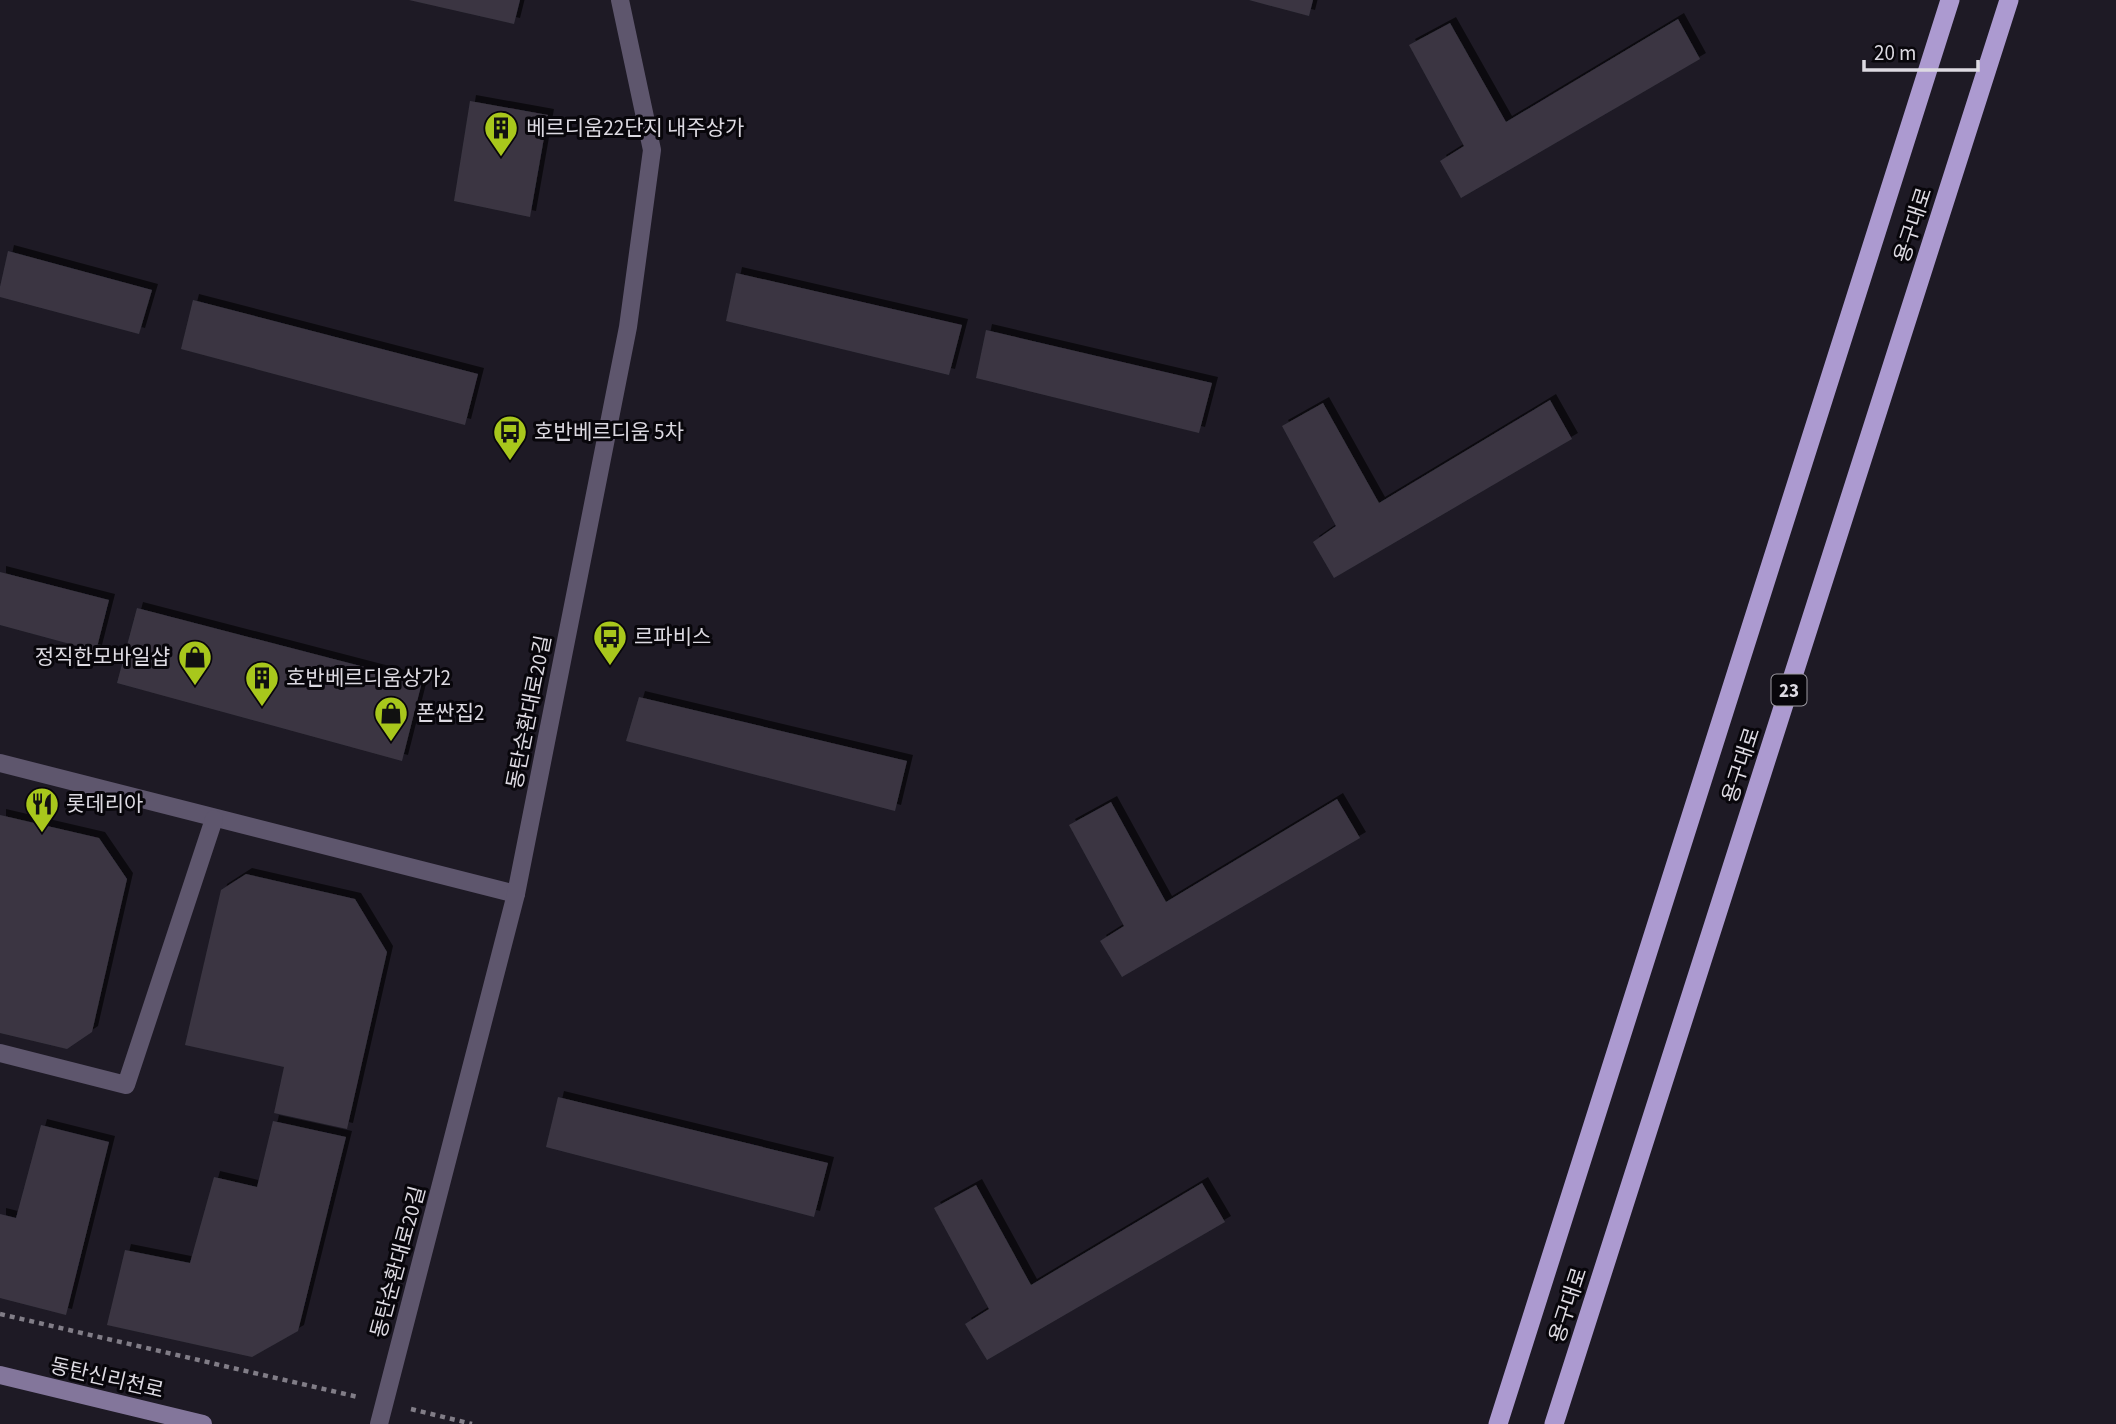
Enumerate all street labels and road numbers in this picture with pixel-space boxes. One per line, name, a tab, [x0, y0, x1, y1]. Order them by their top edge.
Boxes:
street label: 용구대로	[1887, 184, 1939, 266]
street label: 동탄순환대로20길	[499, 633, 559, 791]
road number: 23	[1772, 674, 1806, 706]
street label: 용구대로	[1715, 724, 1767, 806]
street label: 동탄순환대로20길	[363, 1183, 433, 1341]
street label: 용구대로	[1542, 1264, 1594, 1346]
street label: 동탄신리천로	[47, 1350, 167, 1406]

